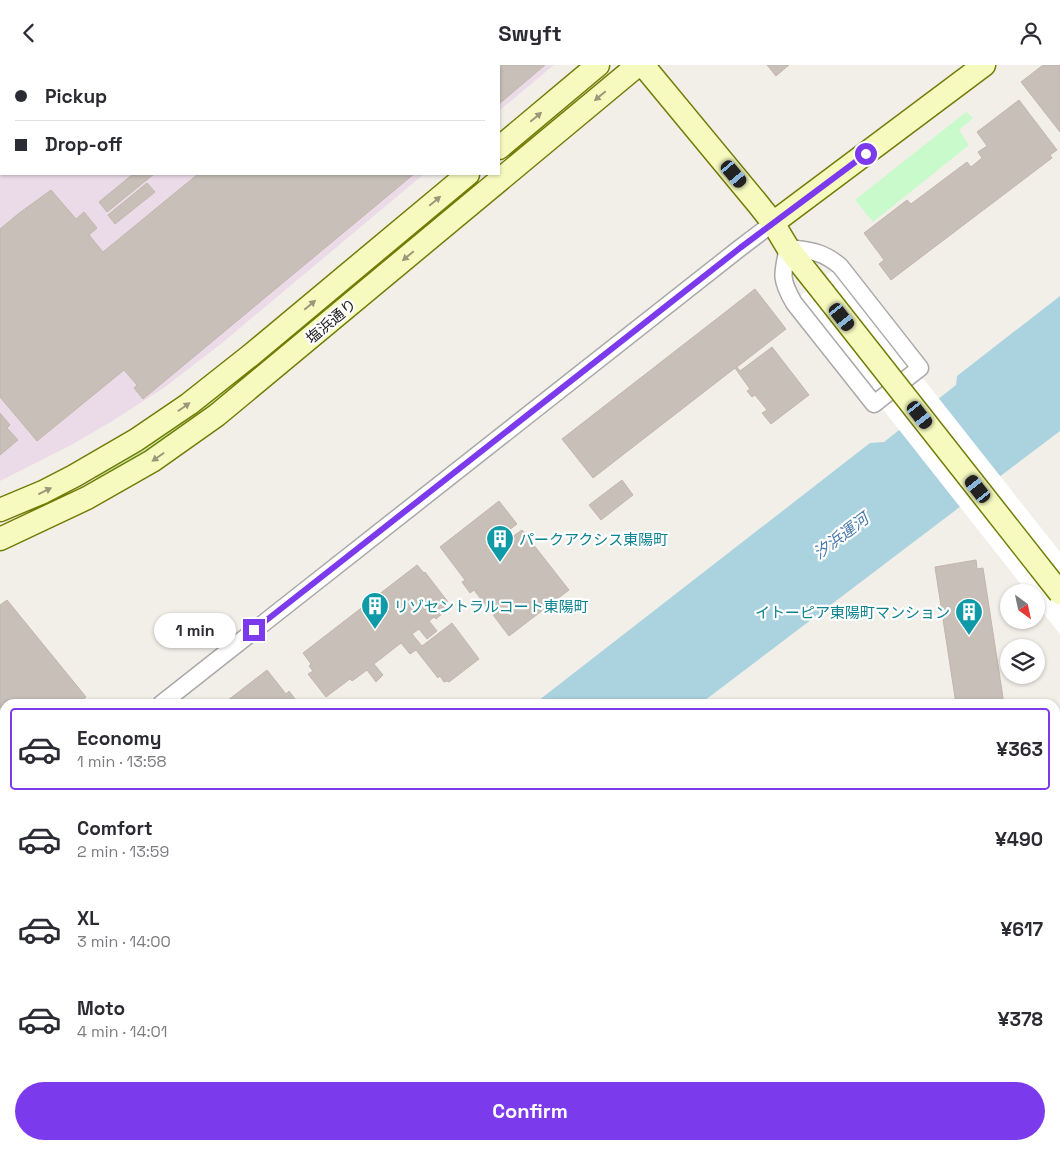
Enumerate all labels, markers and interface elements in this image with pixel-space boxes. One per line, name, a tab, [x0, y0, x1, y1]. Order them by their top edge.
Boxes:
icon: back	[15, 19, 43, 47]
text: Swyft	[498, 19, 562, 47]
icon: person	[1017, 19, 1045, 47]
text: Pickup	[45, 84, 107, 109]
one-way arrow	[594, 91, 607, 102]
one-way arrow	[529, 111, 542, 122]
text: Drop-off	[45, 132, 123, 157]
route start	[855, 143, 877, 165]
car	[718, 158, 749, 190]
one-way arrow	[429, 196, 441, 207]
one-way arrow	[402, 251, 415, 262]
street label: 塩浜通り	[302, 294, 360, 348]
one-way arrow	[304, 300, 317, 311]
car	[826, 301, 857, 333]
car	[904, 399, 935, 431]
one-way arrow	[177, 402, 191, 412]
one-way arrow	[151, 452, 164, 462]
car	[962, 473, 993, 505]
one-way arrow	[37, 486, 52, 495]
water label: 汐浜運河	[809, 507, 875, 564]
building icon: パークアクシス東陽町	[485, 524, 515, 563]
place label: パークアクシス東陽町	[519, 530, 668, 549]
north arrow	[1000, 584, 1045, 629]
map controls	[1000, 584, 1045, 684]
building icon: リゾセントラルコート東陽町	[360, 591, 390, 630]
place label: リゾセントラルコート東陽町	[394, 597, 589, 616]
building icon: イトーピア東陽町マンション	[954, 597, 984, 636]
place label: イトーピア東陽町マンション	[755, 603, 950, 622]
callout: 1 min	[154, 613, 236, 647]
route end	[243, 619, 265, 641]
text: 1 min	[175, 620, 215, 641]
button: layers	[1000, 639, 1045, 684]
text: Economy	[77, 726, 161, 751]
icon: car	[17, 727, 62, 772]
text: ¥363	[996, 737, 1043, 762]
text: 1 min · 13:58	[77, 751, 166, 772]
text: Comfort	[77, 816, 153, 841]
icon: car	[17, 817, 62, 862]
text: ¥490	[995, 827, 1043, 852]
text: 2 min · 13:59	[77, 841, 169, 862]
text: XL	[77, 906, 100, 931]
icon: car	[17, 907, 62, 952]
text: ¥617	[1000, 917, 1043, 942]
text: 3 min · 14:00	[77, 931, 171, 952]
text: Moto	[77, 996, 125, 1021]
icon: car	[17, 997, 62, 1042]
text: ¥378	[998, 1007, 1043, 1032]
text: 4 min · 14:01	[77, 1021, 168, 1042]
button: Confirm	[15, 1082, 1045, 1140]

